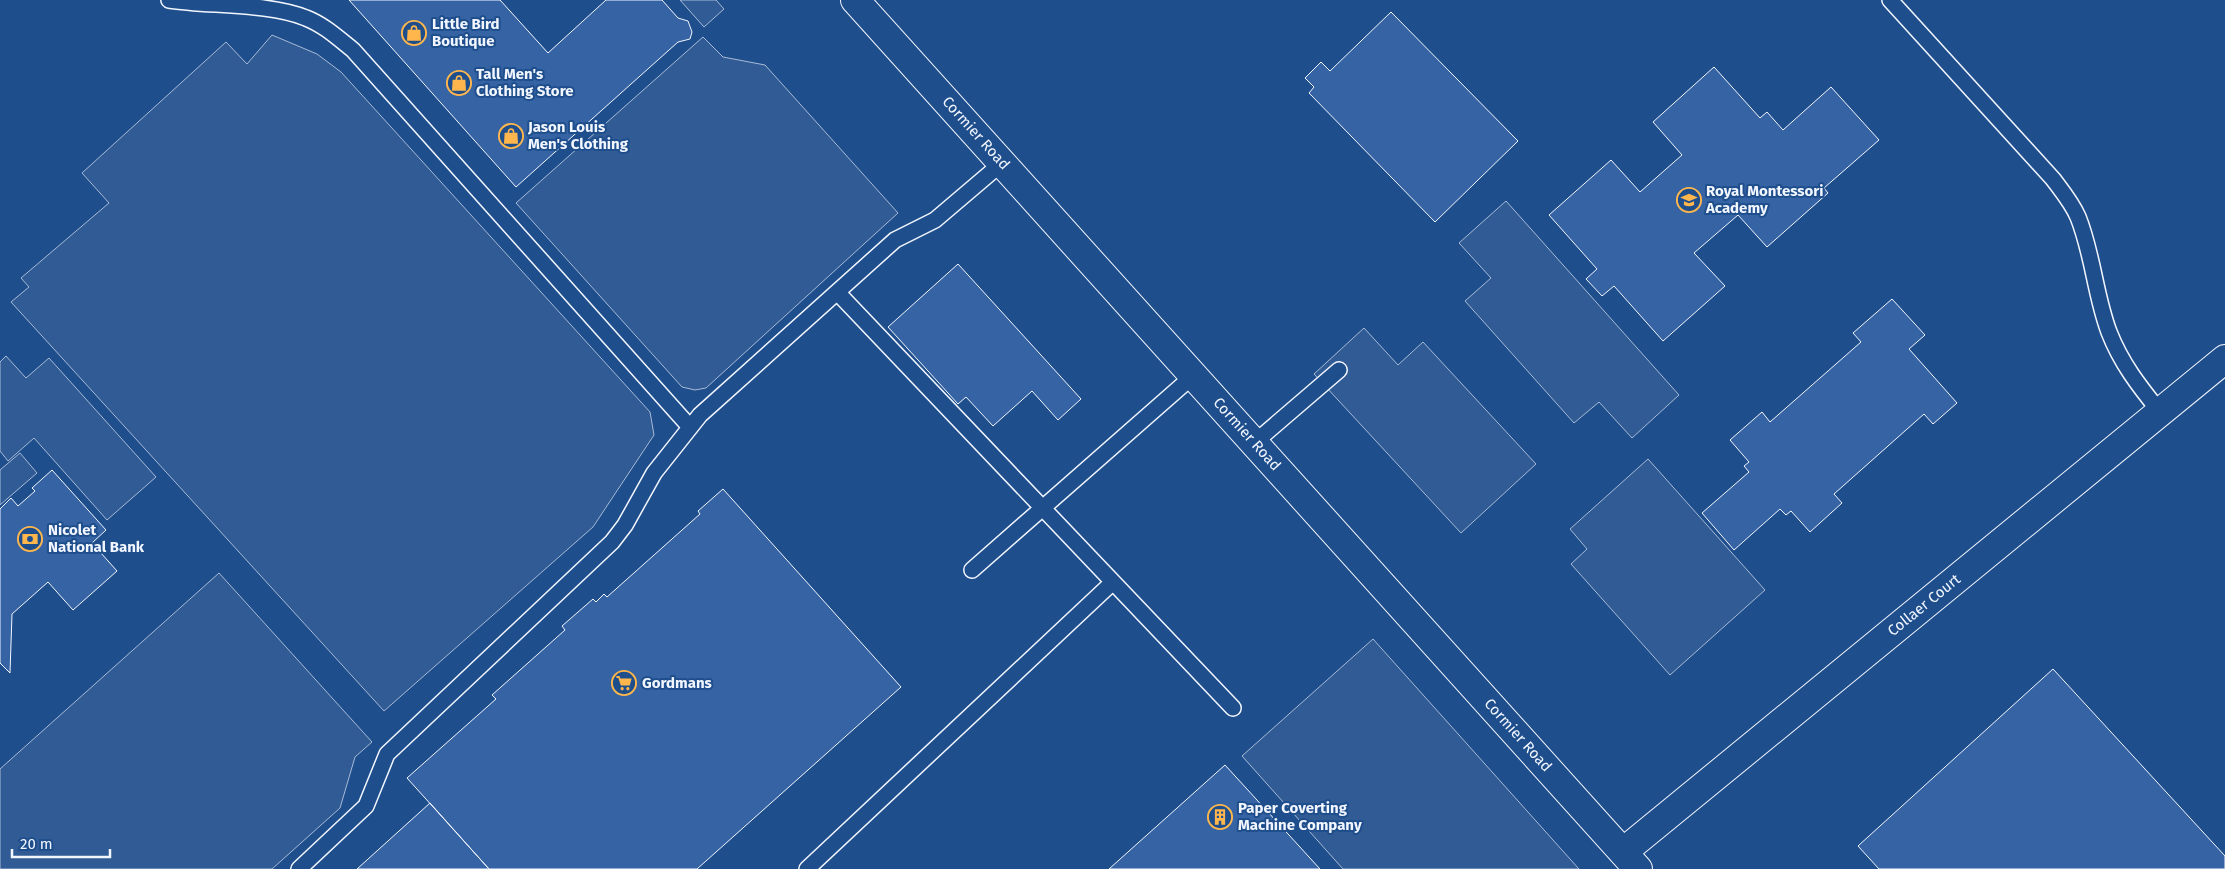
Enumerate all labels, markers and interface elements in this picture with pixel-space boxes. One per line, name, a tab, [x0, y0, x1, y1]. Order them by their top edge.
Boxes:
place label: Little Bird Boutique	[432, 15, 500, 50]
shop icon: Little Bird Boutique	[401, 20, 427, 46]
place label: Tall Men's Clothing Store	[476, 65, 573, 100]
shop icon: Tall Men's Clothing Store	[446, 70, 472, 96]
street label: Cormier Road	[938, 93, 1014, 173]
place label: Jason Louis Men's Clothing	[527, 118, 629, 153]
shop icon: Jason Louis Men's Clothing	[498, 123, 524, 149]
place label: Royal Montessori Academy	[1705, 182, 1824, 217]
school or university icon: Royal Montessori Academy	[1676, 187, 1702, 213]
street label: Cormier Road	[1209, 394, 1285, 474]
place label: Nicolet National Bank	[48, 521, 145, 556]
bank icon: Nicolet National Bank	[17, 526, 43, 552]
street label: Collaer Court	[1884, 570, 1964, 640]
supermarket icon: Gordmans	[611, 670, 637, 696]
place label: Gordmans	[642, 674, 712, 692]
street label: Cormier Road	[1480, 695, 1556, 775]
place label: Paper Coverting Machine Company	[1238, 799, 1362, 834]
building icon: Paper Coverting Machine Company	[1207, 804, 1233, 830]
scale bar	[12, 826, 110, 858]
text: 20 m	[20, 835, 53, 853]

